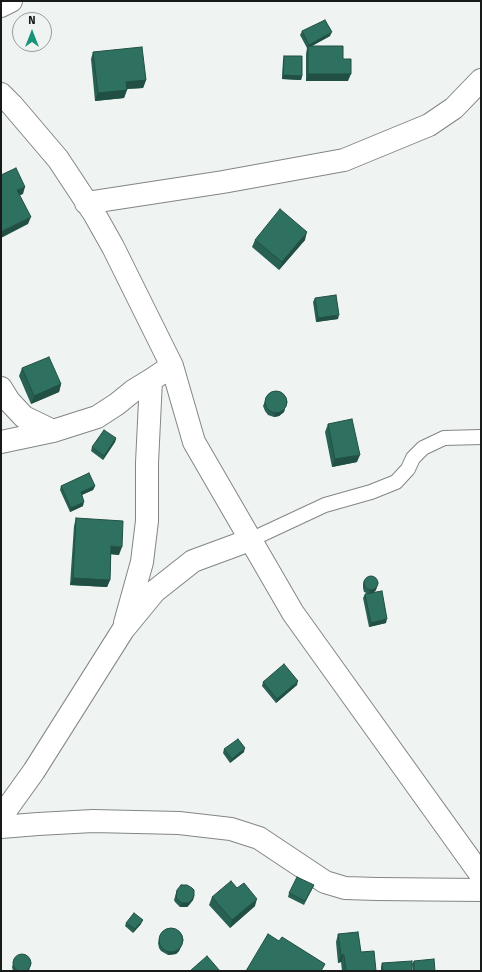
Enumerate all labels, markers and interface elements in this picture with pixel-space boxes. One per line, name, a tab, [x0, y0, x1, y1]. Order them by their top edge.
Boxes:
north arrow	[12, 12, 52, 52]
text: N	[28, 14, 36, 27]

